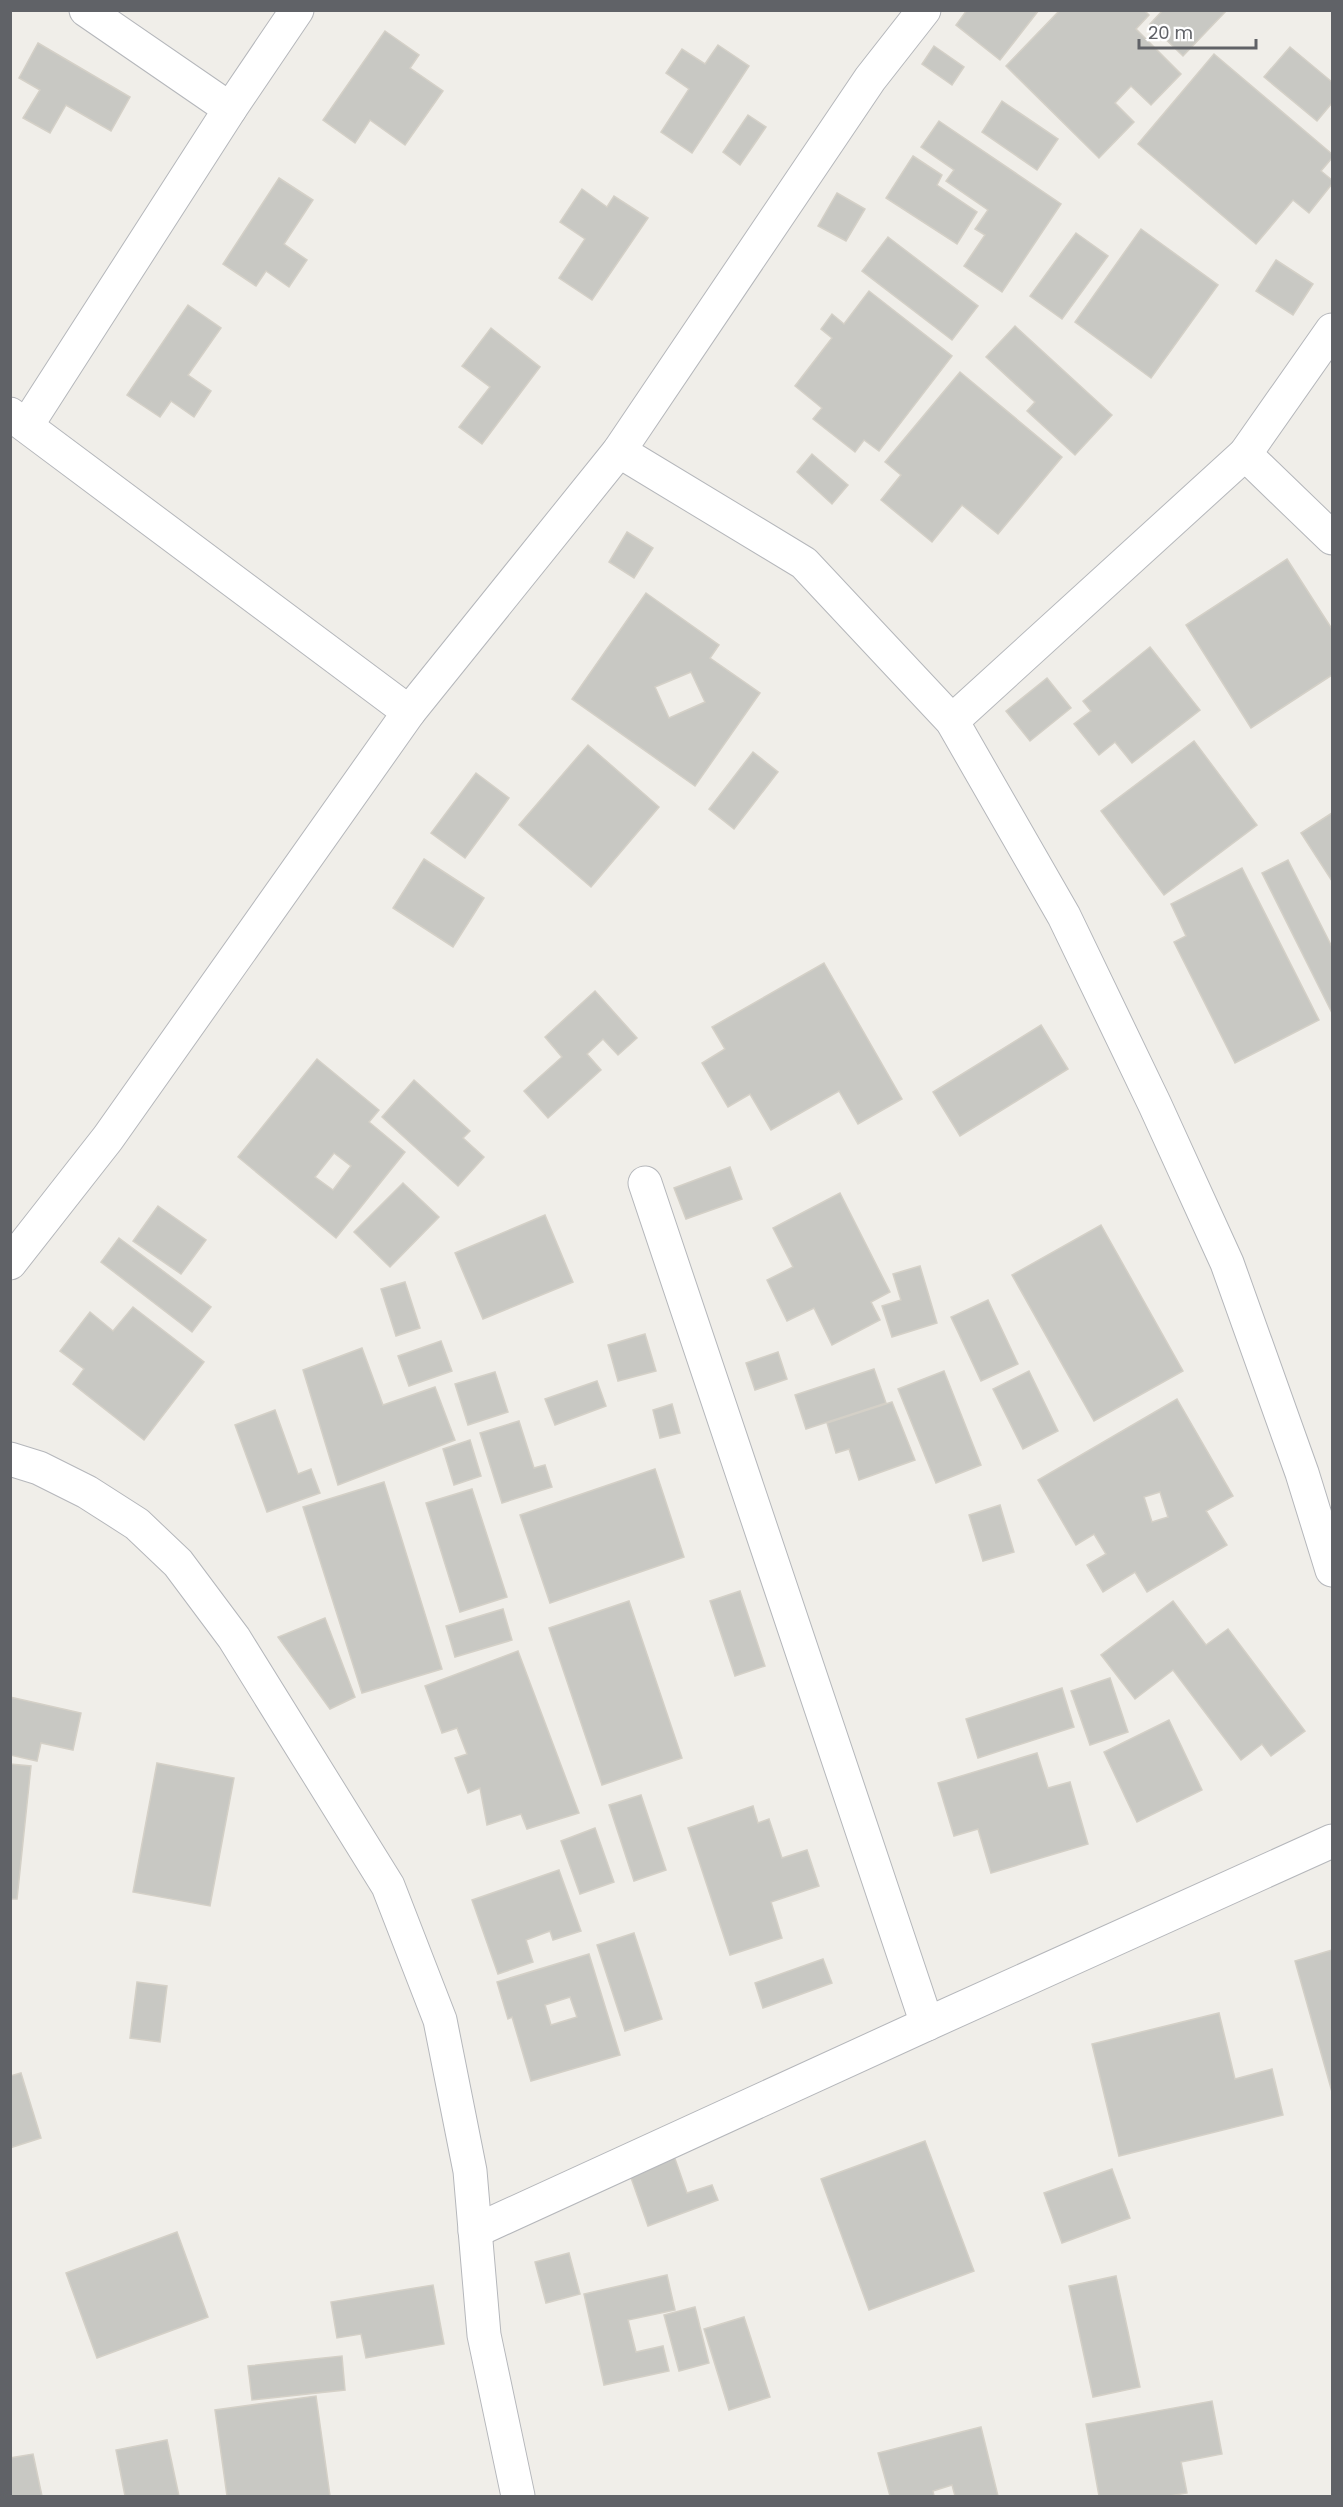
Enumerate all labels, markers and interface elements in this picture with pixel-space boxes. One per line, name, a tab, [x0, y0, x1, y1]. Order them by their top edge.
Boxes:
scale bar	[1139, 12, 1256, 50]
text: 20 m	[1148, 20, 1193, 45]

